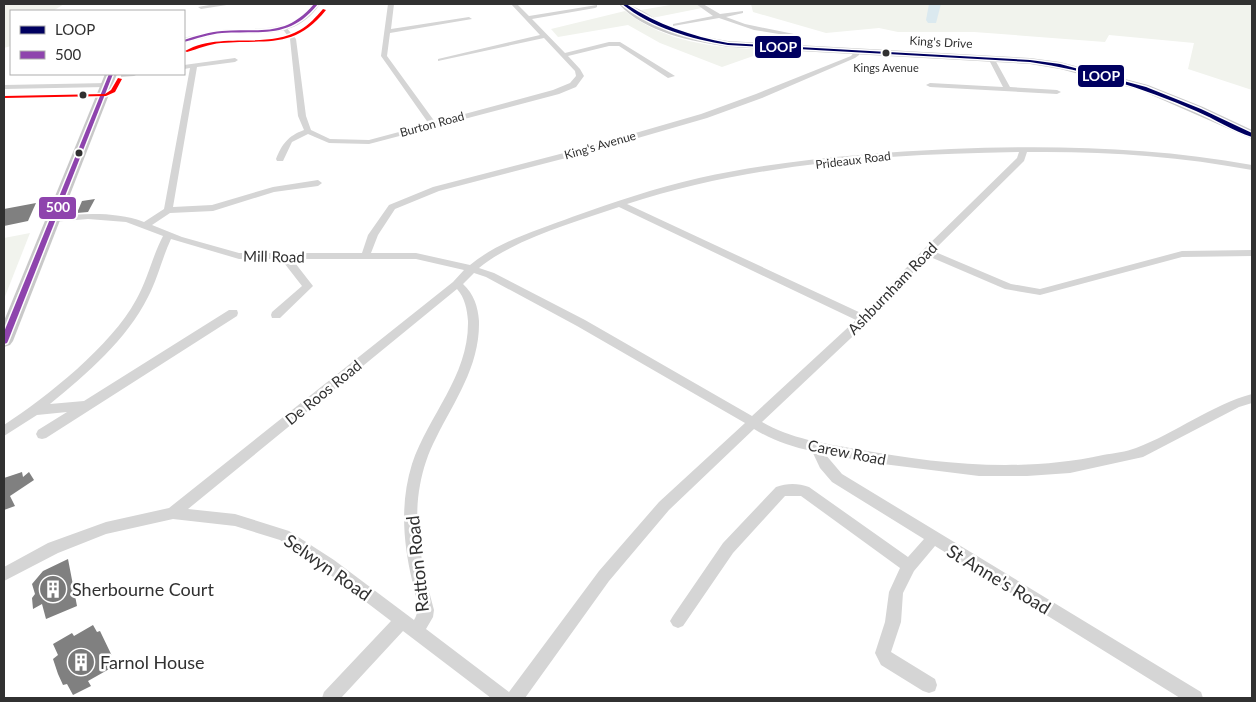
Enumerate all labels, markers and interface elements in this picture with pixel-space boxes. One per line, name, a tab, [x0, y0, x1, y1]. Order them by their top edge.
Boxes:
legend	[10, 10, 185, 75]
text: LOOP	[55, 20, 95, 38]
street label: King's Drive	[909, 33, 973, 51]
line badge: LOOP	[754, 35, 802, 59]
text: LOOP	[759, 38, 797, 55]
text: 500	[55, 45, 81, 63]
marker: Kings Avenue	[881, 48, 891, 58]
place label: Kings Avenue	[853, 61, 919, 74]
line badge: LOOP	[1077, 64, 1125, 88]
text: LOOP	[1082, 67, 1120, 84]
unlabelled marker	[78, 90, 88, 100]
street label: Burton Road	[398, 108, 466, 140]
street label: King's Avenue	[563, 128, 637, 162]
unlabelled marker	[74, 148, 84, 158]
street label: Prideaux Road	[815, 148, 891, 172]
line badge: 500	[38, 196, 77, 220]
text: 500	[46, 198, 70, 215]
street label: Ashburnham Road	[844, 238, 940, 338]
street label: Mill Road	[243, 246, 305, 266]
street label: De Roos Road	[281, 356, 365, 428]
street label: Carew Road	[806, 436, 888, 468]
street label: Ratton Road	[401, 515, 433, 613]
street label: Selwyn Road	[280, 529, 376, 605]
street label: St Anne's Road	[943, 539, 1055, 619]
building icon: Sherbourne Court	[38, 574, 68, 604]
place label: Sherbourne Court	[72, 578, 214, 600]
building icon: Farnol House	[66, 647, 96, 677]
place label: Farnol House	[100, 651, 205, 673]

